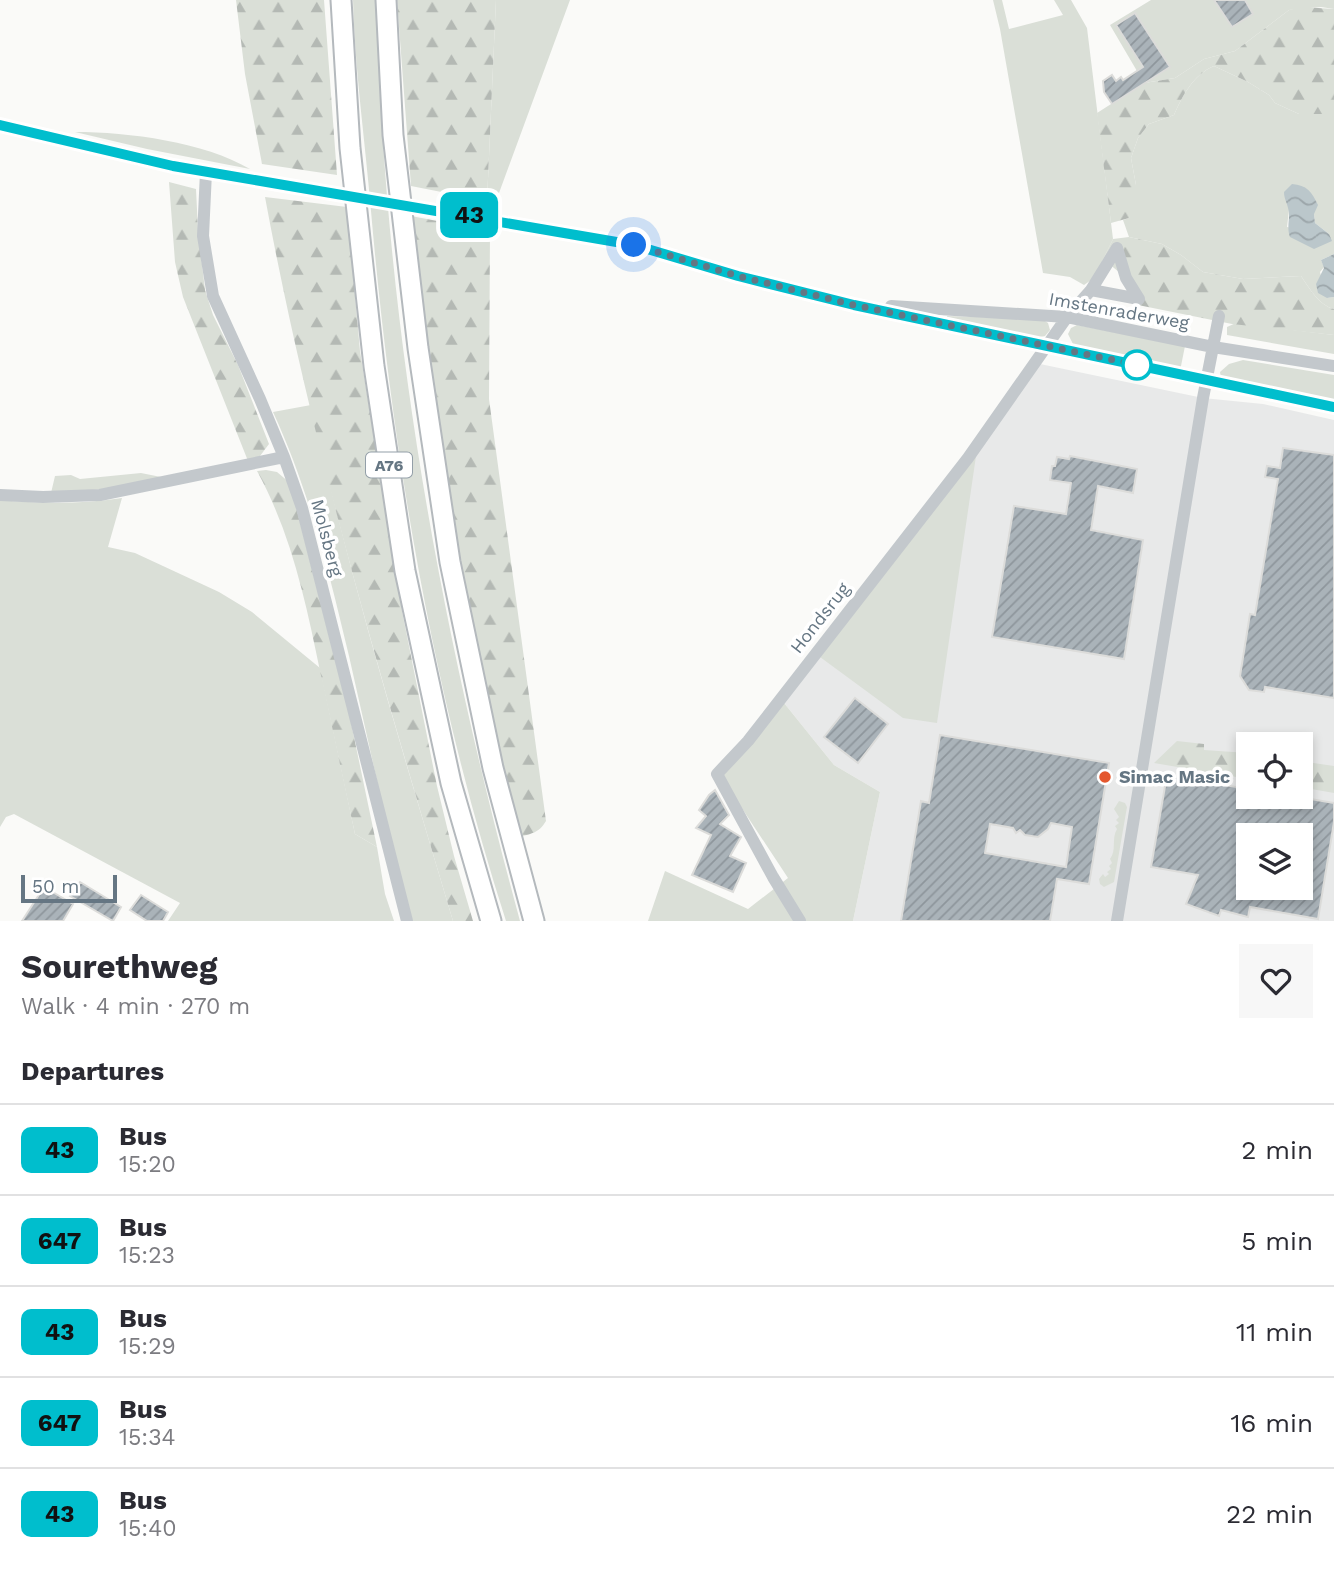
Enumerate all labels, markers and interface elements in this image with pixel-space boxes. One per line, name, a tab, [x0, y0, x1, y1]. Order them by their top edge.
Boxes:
line badge: 43	[438, 192, 500, 238]
text: 43	[454, 201, 484, 229]
your location	[616, 227, 651, 262]
street label: Imstenraderweg	[1047, 288, 1191, 333]
unlabelled marker	[1122, 350, 1152, 380]
road number: A76	[366, 452, 412, 478]
street label: Molsberg	[307, 497, 348, 579]
street label: Hondsrug	[786, 578, 854, 657]
map controls	[1236, 732, 1313, 900]
button: locate	[1236, 732, 1313, 809]
place label: Simac Masic	[1119, 766, 1230, 787]
marker: Simac Masic	[1097, 769, 1113, 785]
button: layers	[1236, 823, 1313, 900]
scale bar	[21, 872, 117, 904]
text: 50 m	[32, 875, 79, 898]
button: heart	[1239, 944, 1313, 1018]
text: Sourethweg	[21, 947, 217, 986]
text: Walk · 4 min · 270 m	[21, 993, 250, 1020]
text: Departures	[21, 1056, 164, 1086]
text: Bus	[119, 1121, 167, 1151]
text: 2 min	[1241, 1135, 1313, 1165]
text: 43	[45, 1136, 74, 1164]
text: 15:20	[119, 1151, 176, 1178]
text: Bus	[119, 1212, 167, 1242]
text: 5 min	[1241, 1226, 1313, 1256]
text: 647	[38, 1227, 81, 1255]
text: 15:23	[119, 1242, 175, 1269]
text: Bus	[119, 1303, 167, 1333]
text: 11 min	[1236, 1317, 1313, 1347]
text: 43	[45, 1318, 74, 1346]
text: 15:29	[119, 1333, 176, 1360]
text: Bus	[119, 1394, 167, 1424]
text: 16 min	[1230, 1408, 1313, 1438]
text: 647	[38, 1409, 81, 1437]
text: 15:34	[119, 1424, 176, 1451]
text: Bus	[119, 1485, 167, 1515]
text: 22 min	[1226, 1499, 1313, 1529]
text: 43	[45, 1500, 74, 1528]
text: 15:40	[119, 1515, 177, 1542]

